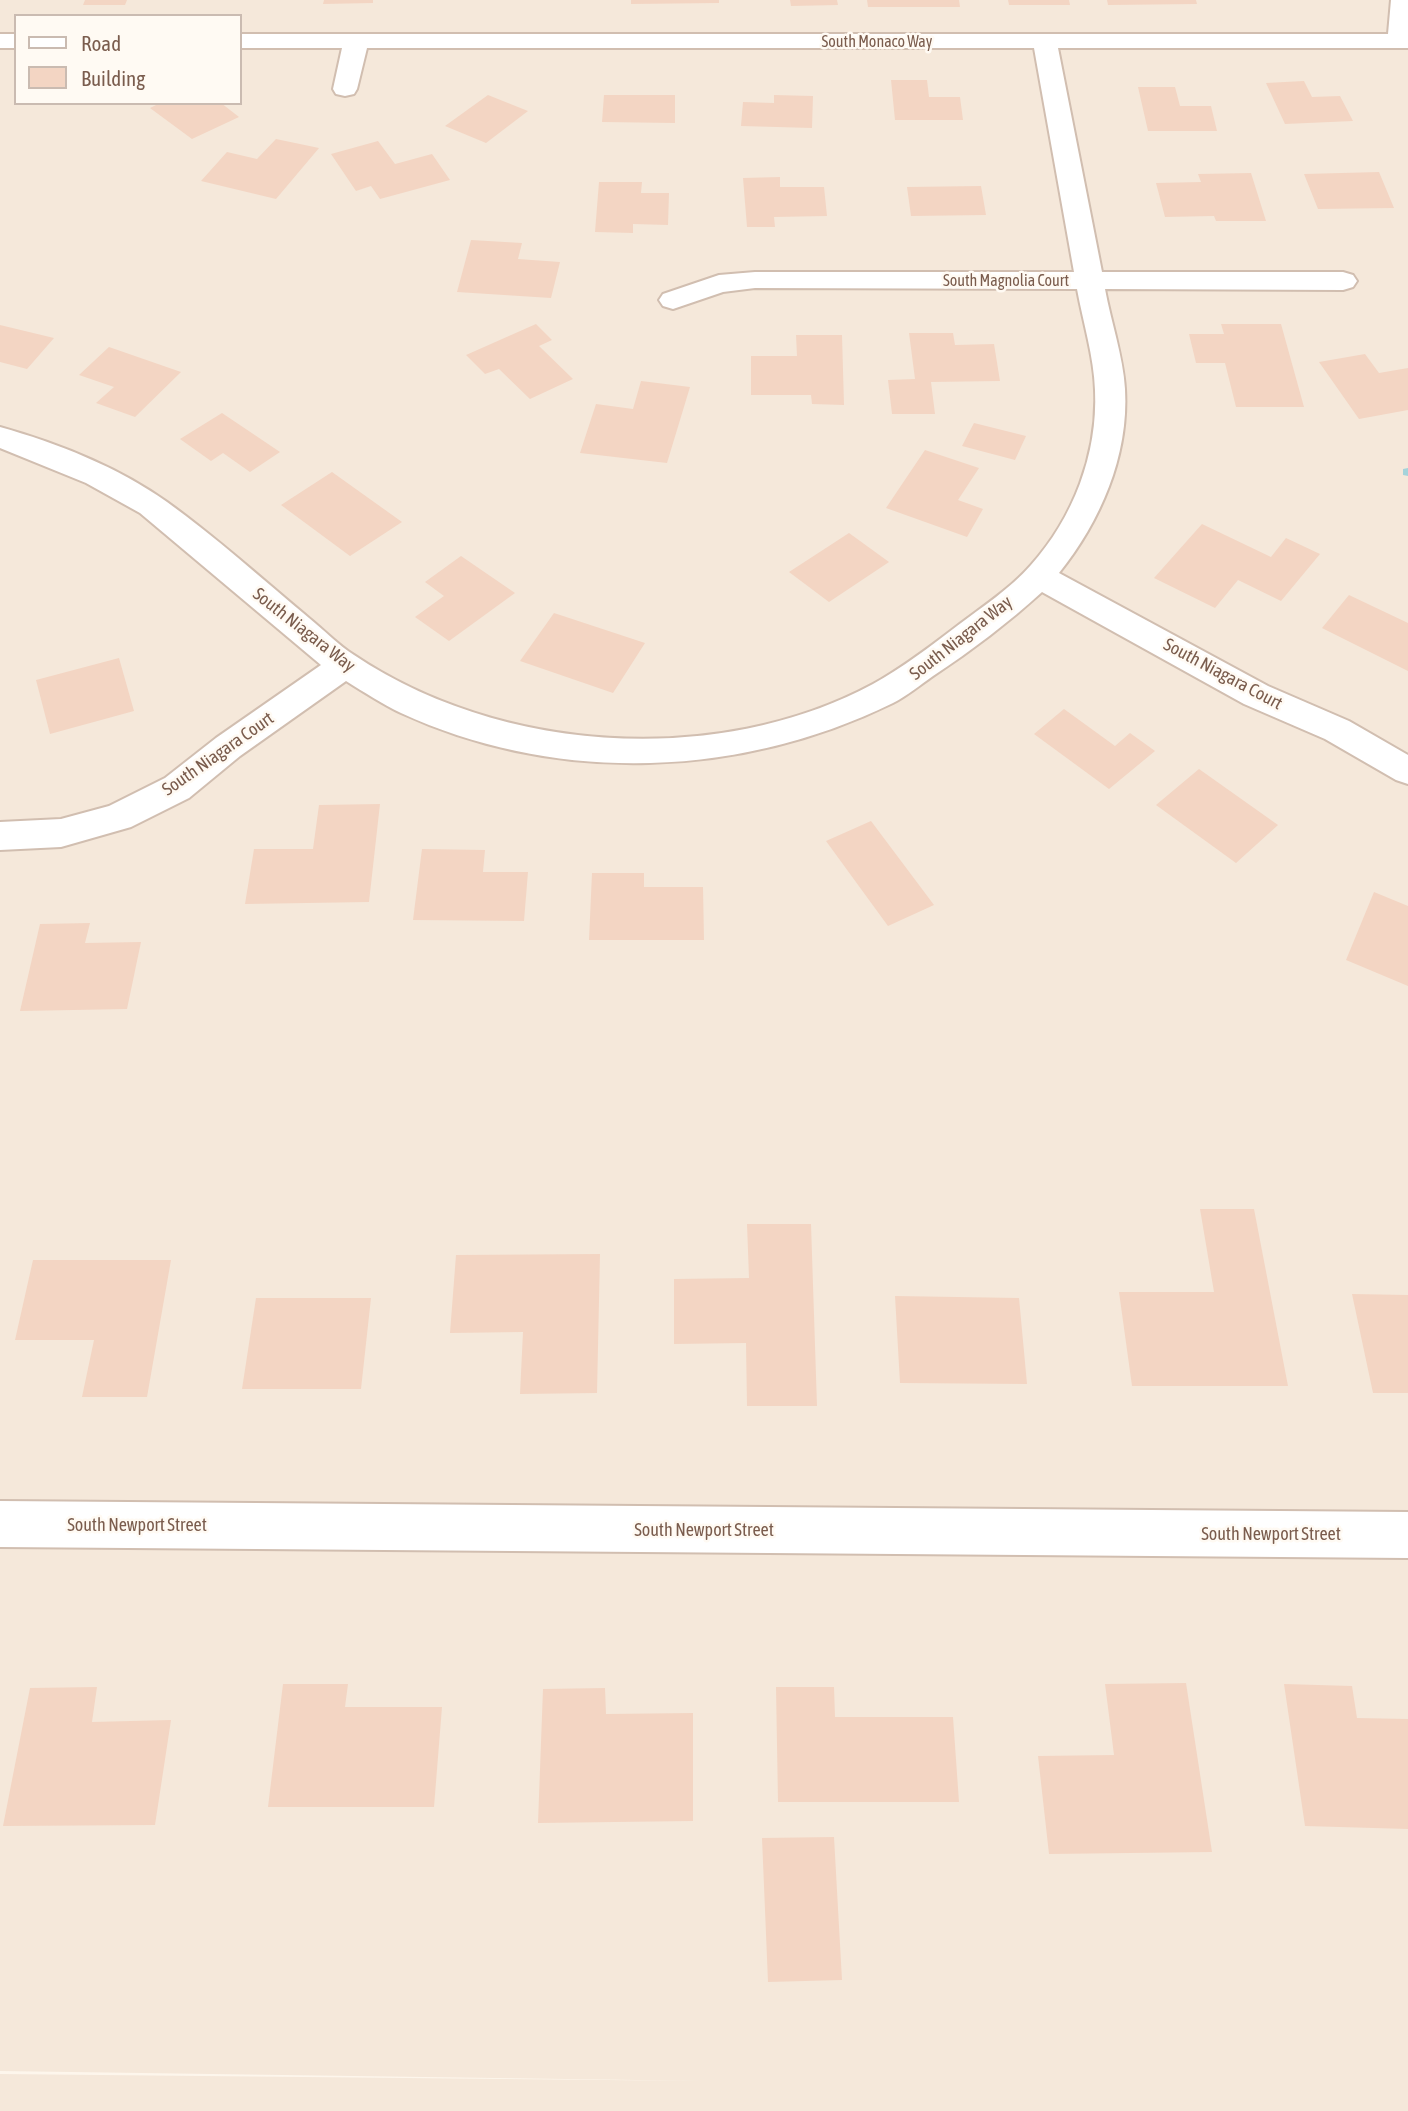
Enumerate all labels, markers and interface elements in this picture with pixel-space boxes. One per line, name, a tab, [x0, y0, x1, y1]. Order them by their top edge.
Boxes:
legend	[14, 14, 242, 105]
text: Road	[81, 31, 121, 55]
street label: South Monaco Way	[822, 32, 932, 52]
text: Building	[81, 66, 145, 90]
street label: South Magnolia Court	[943, 271, 1069, 291]
street label: South Niagara Way	[248, 583, 360, 677]
street label: South Niagara Way	[905, 591, 1017, 685]
street label: South Niagara Court	[1160, 634, 1286, 714]
street label: South Niagara Court	[158, 707, 278, 801]
street label: South Newport Street	[67, 1514, 207, 1536]
street label: South Newport Street	[634, 1519, 774, 1541]
street label: South Newport Street	[1201, 1523, 1341, 1545]

